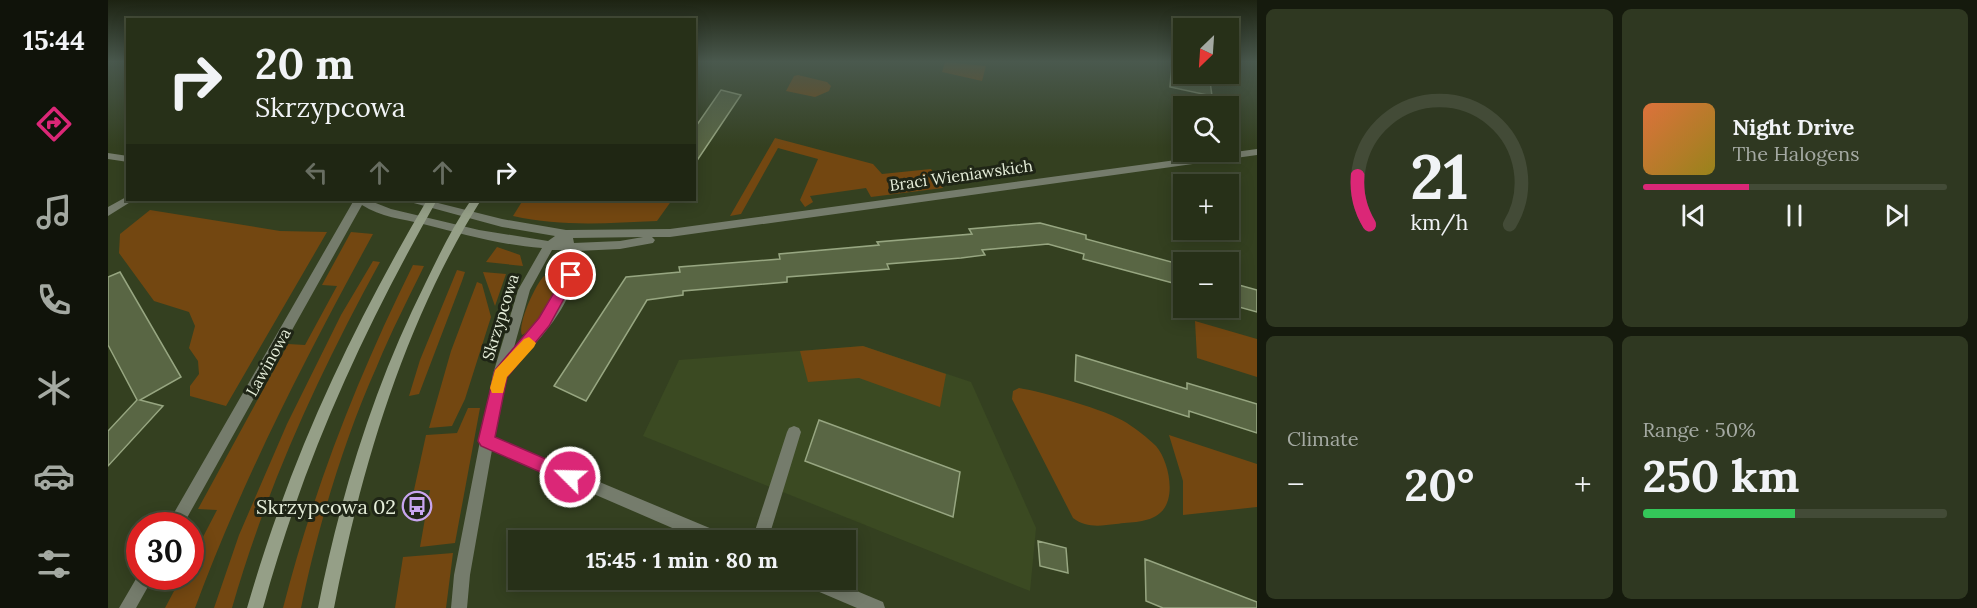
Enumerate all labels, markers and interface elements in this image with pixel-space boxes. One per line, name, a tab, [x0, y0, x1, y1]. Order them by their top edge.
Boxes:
north arrow	[1173, 18, 1239, 84]
map controls	[1173, 18, 1239, 318]
text: 15:44	[23, 23, 85, 57]
text: 20 m	[255, 37, 354, 91]
icon: right	[156, 42, 234, 120]
text: Skrzypcowa	[255, 90, 406, 124]
button: search	[1173, 96, 1239, 162]
icon: directions	[33, 103, 75, 145]
text: Night Drive	[1733, 113, 1854, 141]
text: 21	[1410, 136, 1469, 216]
text: The Halogens	[1733, 141, 1859, 166]
street label: Braci Wieniawskich	[888, 155, 1034, 195]
icon: left	[300, 156, 333, 189]
icon: ahead	[363, 156, 396, 189]
icon: ahead	[426, 156, 459, 189]
icon: right	[489, 156, 522, 189]
button: +	[1173, 174, 1239, 240]
icon: music	[33, 191, 75, 233]
icon: previous	[1677, 199, 1710, 232]
icon: pause	[1778, 199, 1811, 232]
icon: next	[1880, 199, 1913, 232]
text: km/h	[1410, 208, 1468, 236]
pin	[545, 249, 596, 300]
button: −	[1173, 252, 1239, 318]
icon: arrive	[554, 258, 587, 291]
street label: Skrzypcowa	[477, 271, 523, 363]
icon: phone	[33, 279, 75, 321]
street label: Lawinowa	[241, 324, 295, 400]
icon: climate	[33, 367, 75, 409]
text: Range · 50%	[1643, 417, 1756, 442]
text: Climate	[1287, 426, 1359, 451]
position arrow	[538, 445, 602, 509]
text: 250 km	[1643, 447, 1799, 504]
icon: car	[33, 455, 75, 497]
text: 20°	[1404, 456, 1474, 513]
text: −	[1287, 463, 1305, 505]
text: +	[1574, 463, 1591, 505]
bus stop icon: Skrzypcowa 02	[401, 490, 433, 522]
place label: Skrzypcowa 02	[256, 494, 396, 519]
speed limit sign: 30	[126, 512, 204, 590]
icon: filters	[33, 543, 75, 585]
text: 15:45 · 1 min · 80 m	[586, 546, 778, 574]

